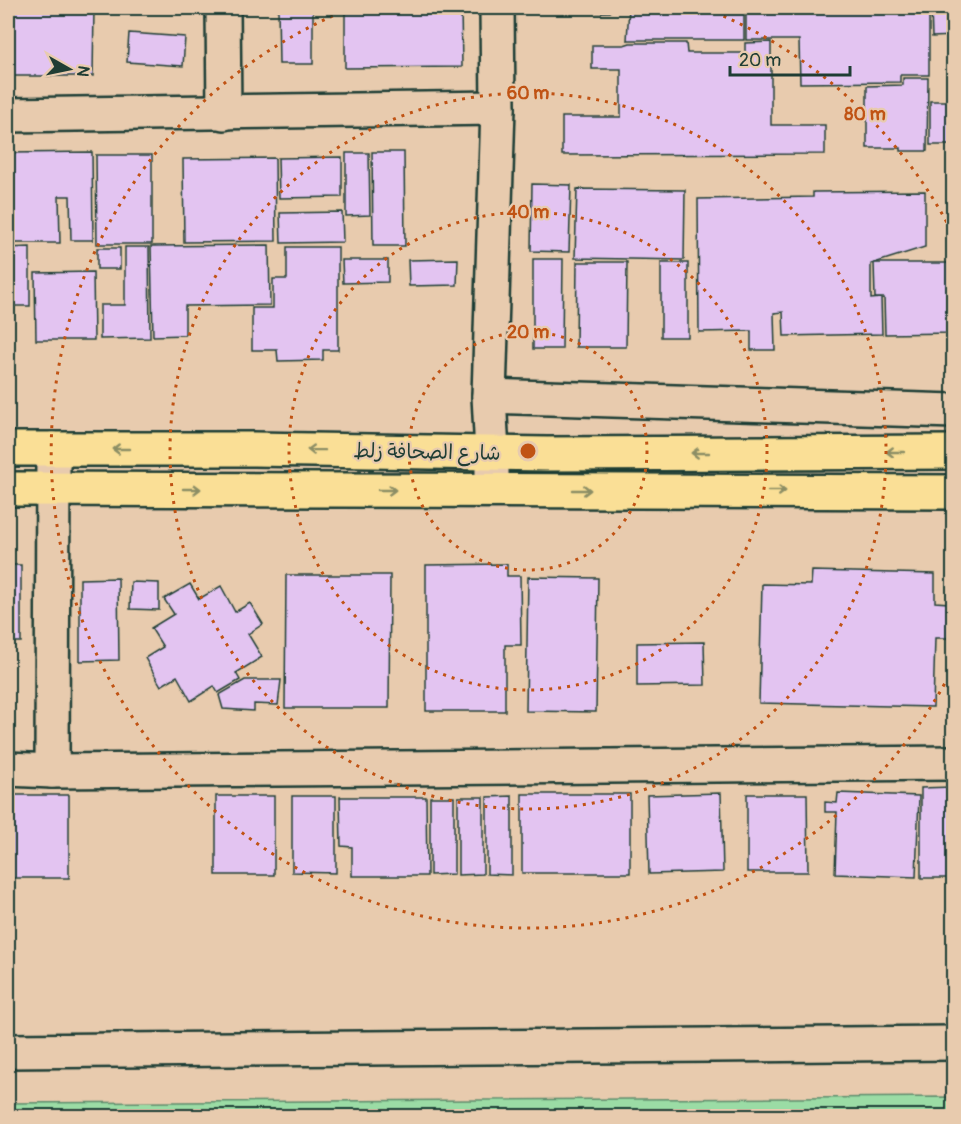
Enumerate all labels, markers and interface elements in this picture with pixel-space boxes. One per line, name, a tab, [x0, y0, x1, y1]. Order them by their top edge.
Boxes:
north arrow	[39, 39, 99, 99]
scale bar	[730, 39, 850, 77]
text: 20 m	[739, 49, 781, 72]
text: N	[72, 64, 94, 78]
text: 60 m	[507, 82, 549, 105]
text: 80 m	[844, 103, 886, 126]
text: 40 m	[507, 201, 549, 224]
text: 20 m	[507, 321, 549, 344]
street label: شارع الصحافة زلط	[353, 438, 501, 467]
centre of rings	[518, 441, 538, 461]
one-way arrow	[112, 443, 132, 455]
one-way arrow	[307, 444, 327, 456]
one-way arrow	[886, 446, 906, 458]
one-way arrow	[691, 447, 711, 459]
one-way arrow	[181, 483, 201, 495]
one-way arrow	[376, 484, 396, 496]
one-way arrow	[571, 484, 591, 496]
one-way arrow	[766, 485, 786, 497]

